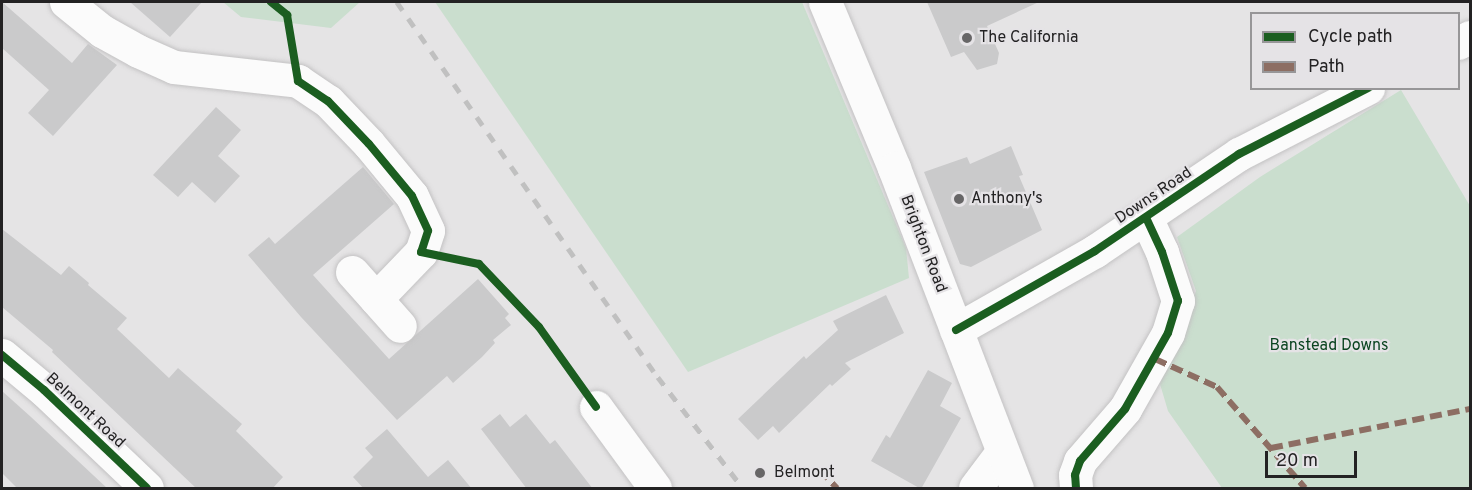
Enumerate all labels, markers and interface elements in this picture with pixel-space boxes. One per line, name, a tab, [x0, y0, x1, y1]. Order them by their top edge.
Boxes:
legend	[1250, 12, 1460, 90]
text: Cycle path	[1308, 26, 1393, 49]
place label: The California	[979, 28, 1078, 48]
marker: The California	[960, 31, 974, 45]
text: Path	[1308, 56, 1345, 79]
street label: Downs Road	[1112, 163, 1196, 229]
place label: Anthony's	[971, 189, 1043, 209]
street label: Brighton Road	[896, 192, 950, 296]
marker: Anthony's	[952, 192, 966, 206]
park label: Banstead Downs	[1270, 336, 1388, 356]
street label: Belmont Road	[41, 369, 129, 453]
scale bar	[1268, 439, 1360, 477]
text: 20 m	[1276, 450, 1318, 473]
place label: Belmont	[774, 463, 835, 483]
marker: Belmont	[751, 464, 769, 482]

